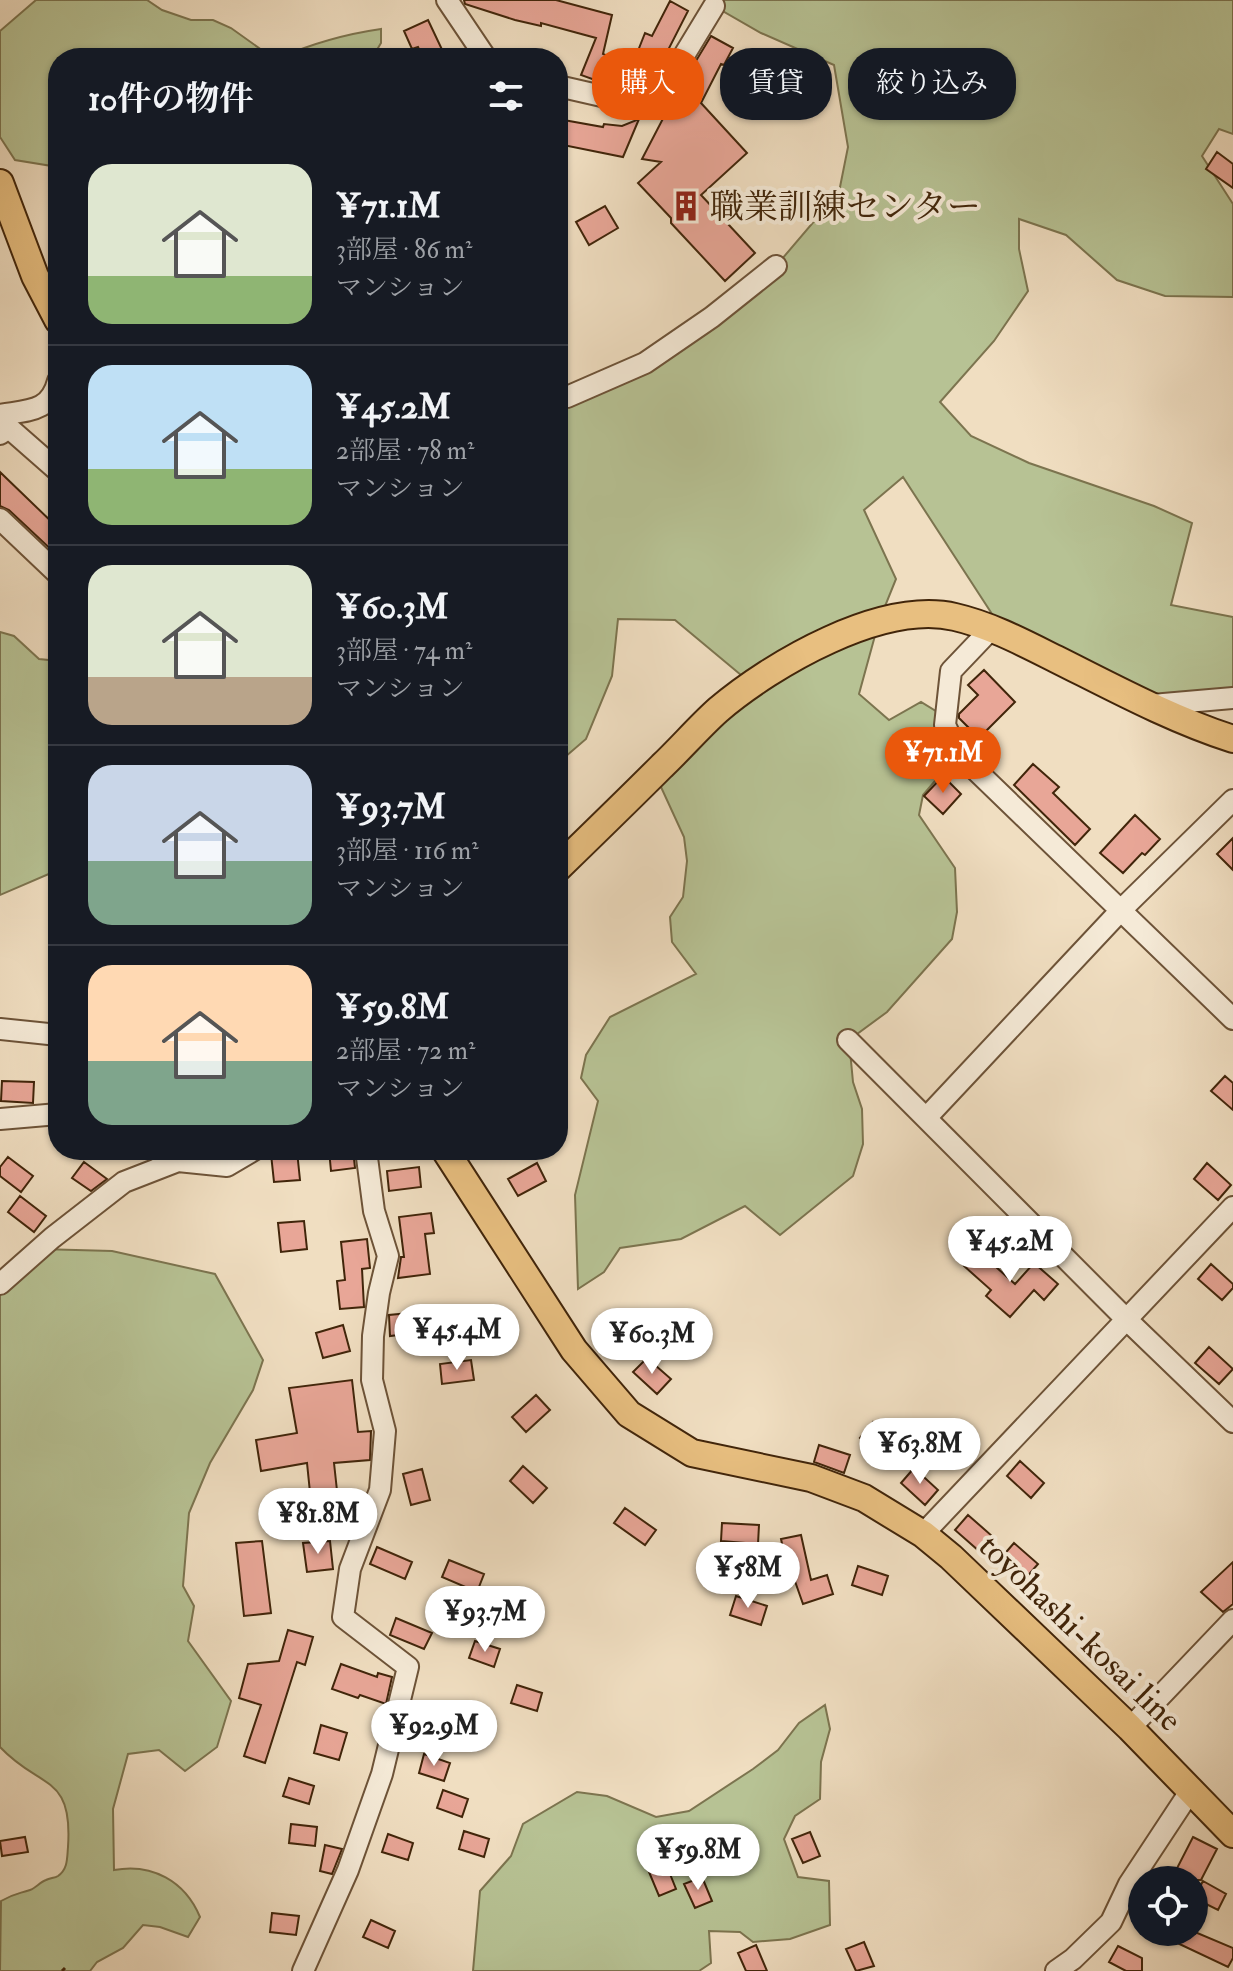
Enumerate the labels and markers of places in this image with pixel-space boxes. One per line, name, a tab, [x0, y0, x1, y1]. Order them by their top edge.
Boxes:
place label: 職業訓練センター	[710, 186, 981, 229]
building icon: 職業訓練センター	[669, 189, 703, 223]
pin: ¥71.1M	[878, 727, 1008, 795]
pin: ¥45.2M	[945, 1216, 1075, 1284]
pin: ¥45.4M	[392, 1304, 522, 1372]
pin: ¥60.3M	[587, 1308, 717, 1376]
pin: ¥63.8M	[855, 1418, 985, 1486]
pin: ¥81.8M	[253, 1488, 383, 1556]
pin: ¥58M	[701, 1542, 795, 1610]
pin: ¥93.7M	[420, 1586, 550, 1654]
pin: ¥92.9M	[369, 1700, 499, 1768]
pin: ¥59.8M	[633, 1824, 763, 1892]

